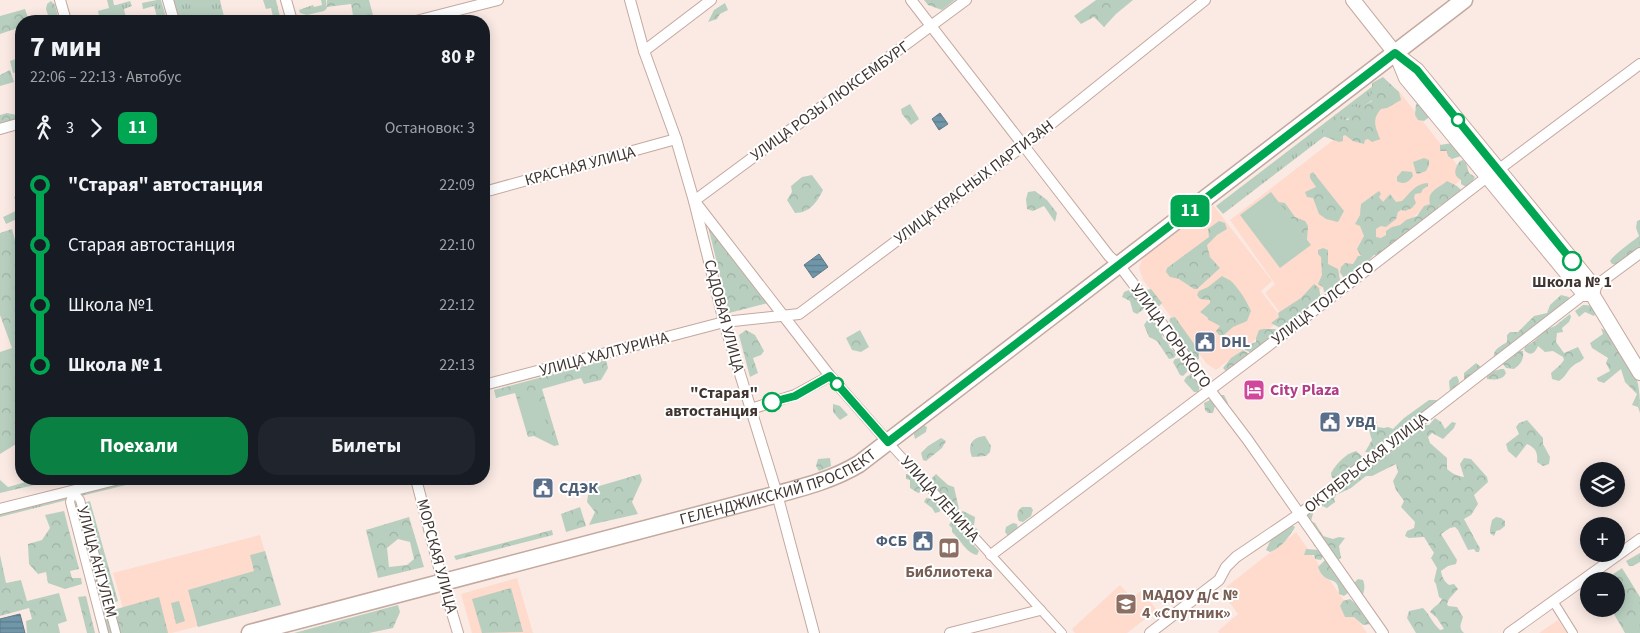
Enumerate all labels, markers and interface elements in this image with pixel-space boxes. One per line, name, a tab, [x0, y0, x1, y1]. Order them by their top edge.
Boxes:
text: 7 мин	[30, 27, 101, 67]
street label: УЛИЦА РОЗЫ ЛЮКСЕМБУРГ	[746, 36, 914, 166]
text: 80 ₽	[441, 44, 475, 71]
text: 22:06 – 22:13 · Автобус	[30, 66, 182, 88]
unlabelled marker	[1451, 113, 1465, 127]
icon: walk	[30, 114, 58, 142]
icon: forward	[82, 114, 110, 142]
text: 11	[128, 115, 147, 140]
street label: УЛИЦА КРАСНЫХ ПАРТИЗАН	[890, 115, 1058, 249]
text: 3	[66, 117, 74, 139]
text: Остановок: 3	[385, 117, 475, 139]
street label: КРАСНАЯ УЛИЦА	[522, 141, 638, 191]
text: "Старая" автостанция	[68, 172, 263, 199]
text: 22:09	[439, 174, 475, 196]
line badge: 11	[1168, 195, 1212, 227]
text: 11	[1180, 198, 1200, 223]
text: Старая автостанция	[68, 232, 235, 259]
text: 22:10	[439, 234, 475, 256]
marker: Школа № 1	[1562, 251, 1582, 271]
street label: УЛИЦА ТОЛСТОГО	[1267, 256, 1379, 350]
street label: САДОВАЯ УЛИЦА	[698, 257, 750, 375]
place label: Школа № 1	[1532, 271, 1612, 293]
street label: УЛИЦА ГОРЬКОГО	[1126, 279, 1216, 393]
text: Школа №1	[68, 292, 154, 319]
text: 22:12	[439, 294, 475, 316]
street label: УЛИЦА ХАЛТУРИНА	[537, 326, 671, 382]
public building icon: DHL	[1193, 330, 1217, 354]
place label: DHL	[1221, 331, 1250, 353]
text: Школа № 1	[68, 352, 163, 379]
text: 22:13	[439, 354, 475, 376]
unlabelled marker	[830, 377, 844, 391]
hotel icon: City Plaza	[1242, 378, 1266, 402]
place label: City Plaza	[1270, 379, 1340, 401]
place label: "Старая" автостанция	[665, 382, 758, 422]
marker: "Старая" автостанция	[762, 392, 782, 412]
street label: ОКТЯБРЬСКАЯ УЛИЦА	[1300, 408, 1433, 518]
public building icon: УВД	[1318, 410, 1342, 434]
place label: УВД	[1346, 411, 1376, 433]
button: Поехали	[30, 417, 248, 475]
button: Билеты	[258, 417, 475, 475]
street label: ГЕЛЕНДЖИКСКИЙ ПРОСПЕКТ	[677, 444, 881, 531]
street label: УЛИЦА ЛЕНИНА	[895, 451, 985, 547]
map controls	[1580, 462, 1625, 617]
button: layers	[1580, 462, 1625, 507]
public building icon: СДЭК	[531, 476, 555, 500]
place label: СДЭК	[559, 477, 598, 499]
street label: МОРСКАЯ УЛИЦА	[411, 496, 463, 616]
street label: УЛИЦА АНГУЛЕМ	[72, 504, 122, 620]
button: +	[1580, 517, 1625, 562]
public building icon: ФСБ	[911, 529, 935, 553]
place label: ФСБ	[876, 530, 907, 552]
library icon: Библиотека	[937, 536, 961, 560]
place label: Библиотека	[905, 561, 993, 583]
button: −	[1580, 572, 1625, 617]
place label: МАДОУ д/с № 4 «Спутник»	[1142, 584, 1238, 624]
school or university icon: МАДОУ д/с № 4 «Спутник»	[1114, 592, 1138, 616]

